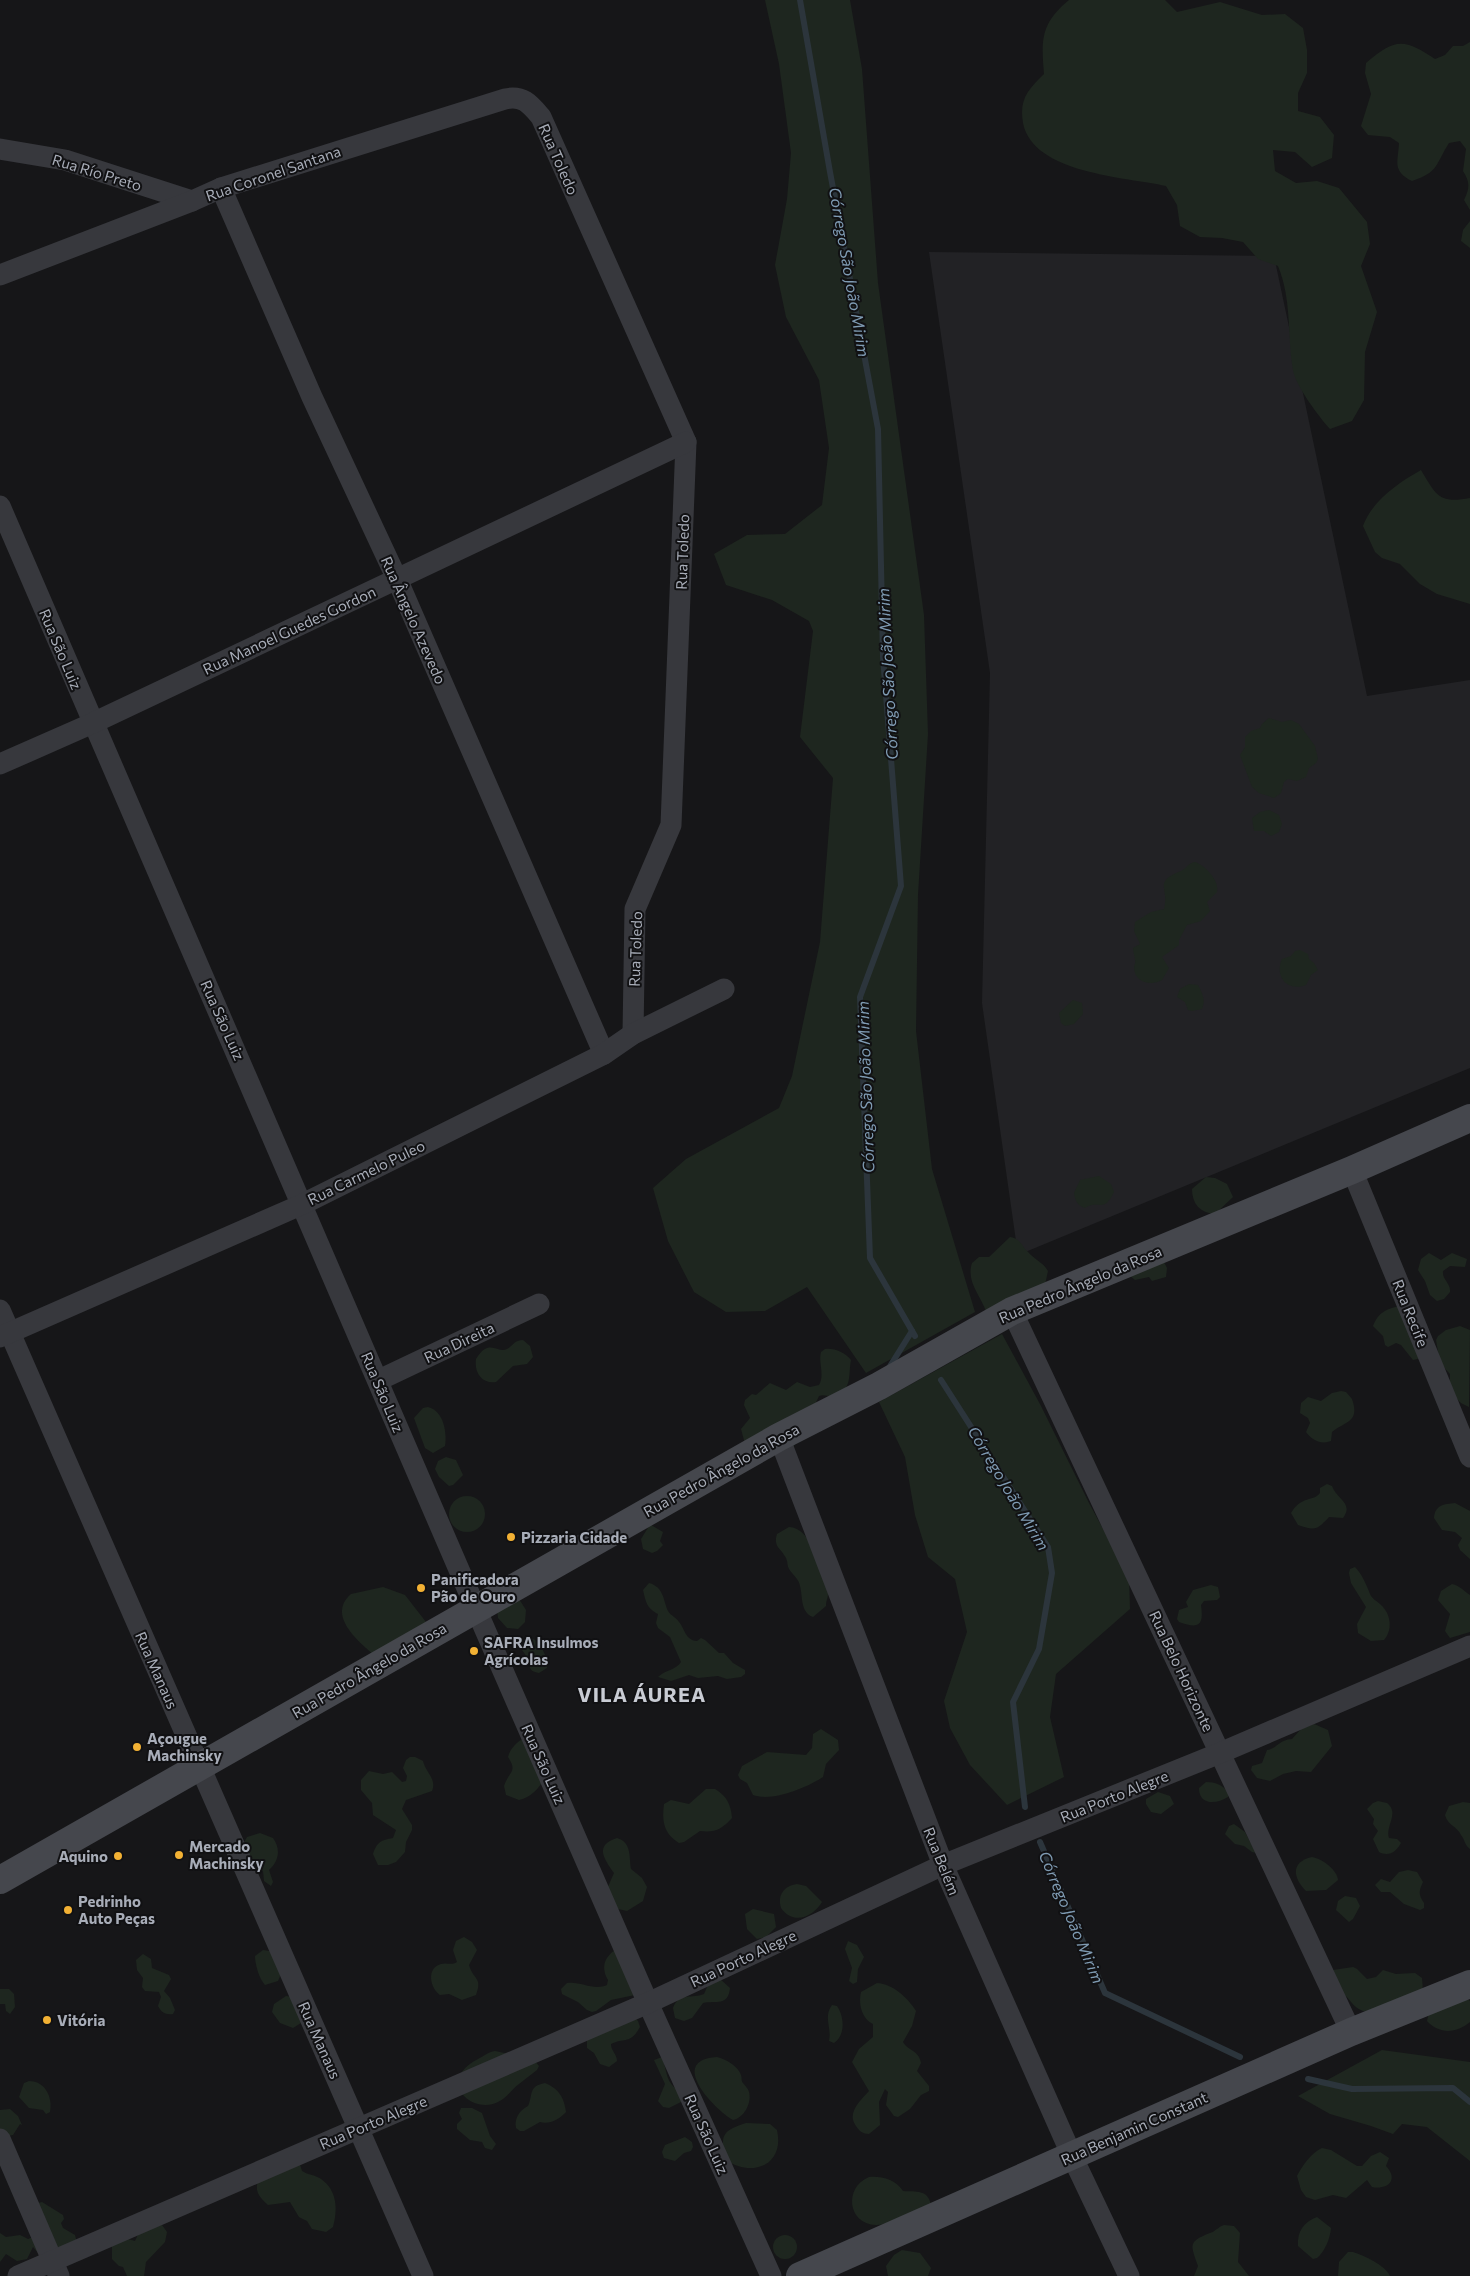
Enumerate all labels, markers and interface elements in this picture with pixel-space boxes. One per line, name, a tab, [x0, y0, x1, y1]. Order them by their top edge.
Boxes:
street label: Rua Toledo	[535, 121, 583, 197]
street label: Rua Coronel Santana	[203, 141, 343, 205]
street label: Rua Río Preto	[50, 150, 144, 194]
water label: Córrego São João Mirim	[826, 186, 874, 358]
street label: Rua Toledo	[672, 514, 692, 590]
street label: Rua Ângelo Azevedo	[378, 553, 451, 687]
street label: Rua Manoel Guedes Gordon	[200, 582, 378, 678]
water label: Córrego São João Mirim	[873, 588, 901, 760]
street label: Rua São Luiz	[36, 606, 86, 692]
street label: Rua Toledo	[625, 911, 645, 987]
street label: Rua São Luiz	[197, 977, 249, 1063]
water label: Córrego São João Mirim	[853, 1001, 877, 1173]
street label: Rua Carmelo Puleo	[304, 1136, 428, 1208]
street label: Rua Pedro Ângelo da Rosa	[995, 1241, 1164, 1327]
street label: Rua Recife	[1389, 1277, 1433, 1349]
street label: Rua Direita	[421, 1318, 497, 1366]
street label: Rua São Luiz	[358, 1349, 408, 1435]
street label: Rua Pedro Ângelo da Rosa	[640, 1419, 802, 1520]
water label: Córrego João Mirim	[964, 1422, 1054, 1554]
place label: Pizzaria Cidade	[521, 1528, 627, 1546]
marker: Pizzaria Cidade	[505, 1531, 517, 1543]
place label: Panificadora Pão de Ouro	[431, 1570, 519, 1605]
marker: Panificadora Pão de Ouro	[415, 1582, 427, 1594]
street label: Rua Belo Horizonte	[1146, 1608, 1218, 1734]
street label: Rua Pedro Ângelo da Rosa	[288, 1618, 449, 1722]
street label: Rua Manaus	[132, 1629, 182, 1712]
place label: SAFRA Insulmos Agrícolas	[484, 1633, 598, 1668]
marker: SAFRA Insulmos Agrícolas	[468, 1645, 480, 1657]
district label: VILA ÁUREA	[578, 1682, 706, 1706]
street label: Rua São Luiz	[518, 1721, 570, 1807]
place label: Açougue Machinsky	[147, 1729, 223, 1764]
marker: Açougue Machinsky	[131, 1741, 143, 1753]
street label: Rua Porto Alegre	[1057, 1766, 1171, 1826]
street label: Rua Belém	[920, 1824, 964, 1898]
place label: Mercado Machinsky	[189, 1837, 265, 1872]
place label: Aquino	[58, 1847, 108, 1865]
water label: Córrego João Mirim	[1036, 1848, 1108, 1986]
marker: Mercado Machinsky	[173, 1849, 185, 1861]
marker: Aquino	[112, 1850, 124, 1862]
place label: Pedrinho Auto Peças	[78, 1892, 155, 1927]
marker: Pedrinho Auto Peças	[62, 1904, 74, 1916]
street label: Rua Porto Alegre	[687, 1926, 799, 1990]
street label: Rua Manaus	[295, 1999, 345, 2082]
place label: Vitória	[57, 2011, 105, 2029]
marker: Vitória	[41, 2014, 53, 2026]
street label: Rua Benjamin Constant	[1058, 2088, 1210, 2168]
street label: Rua Porto Alegre	[317, 2091, 429, 2153]
street label: Rua São Luiz	[681, 2091, 733, 2177]

